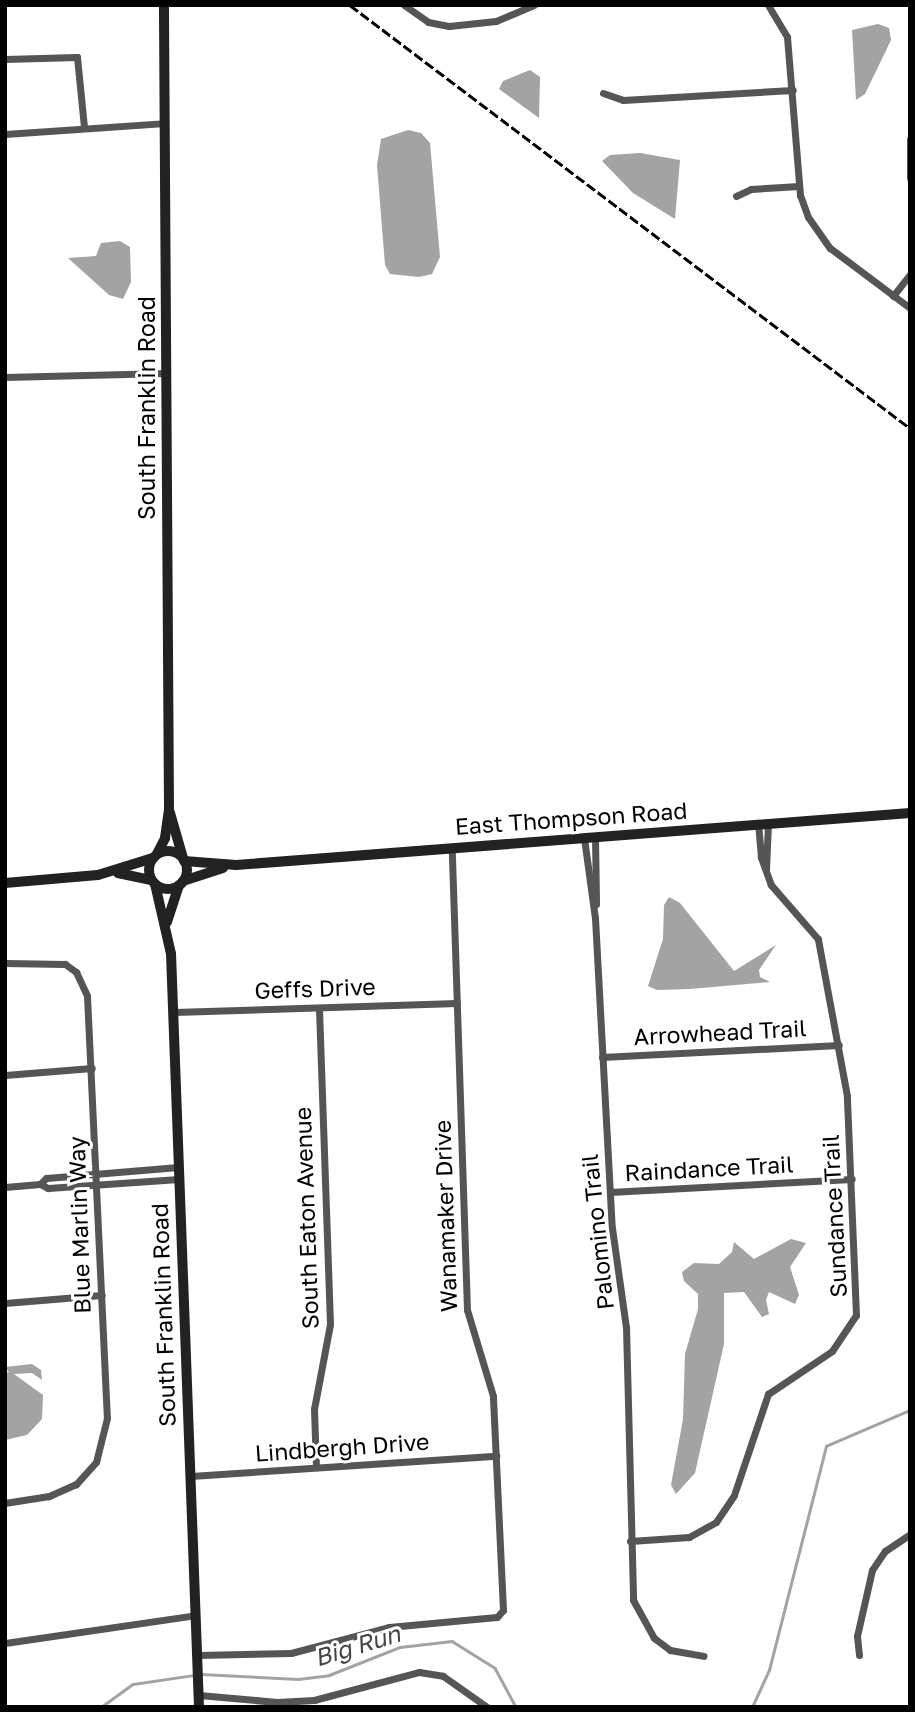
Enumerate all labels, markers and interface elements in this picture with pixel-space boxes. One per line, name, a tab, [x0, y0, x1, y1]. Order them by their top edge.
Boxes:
street label: South Franklin Road	[132, 296, 160, 520]
street label: East Thompson Road	[454, 796, 688, 840]
street label: Geffs Drive	[254, 972, 376, 1004]
street label: Arrowhead Trail	[633, 1014, 807, 1050]
street label: South Eaton Avenue	[288, 1106, 324, 1330]
street label: Wanamaker Drive	[428, 1119, 462, 1313]
street label: Sundance Trail	[816, 1134, 852, 1298]
street label: Blue Marlin Way	[62, 1136, 96, 1314]
street label: Raindance Trail	[624, 1150, 794, 1186]
street label: Palomino Trail	[575, 1153, 619, 1311]
street label: South Franklin Road	[145, 1203, 181, 1427]
street label: Lindbergh Drive	[254, 1427, 430, 1467]
water label: Big Run	[311, 1618, 403, 1672]

